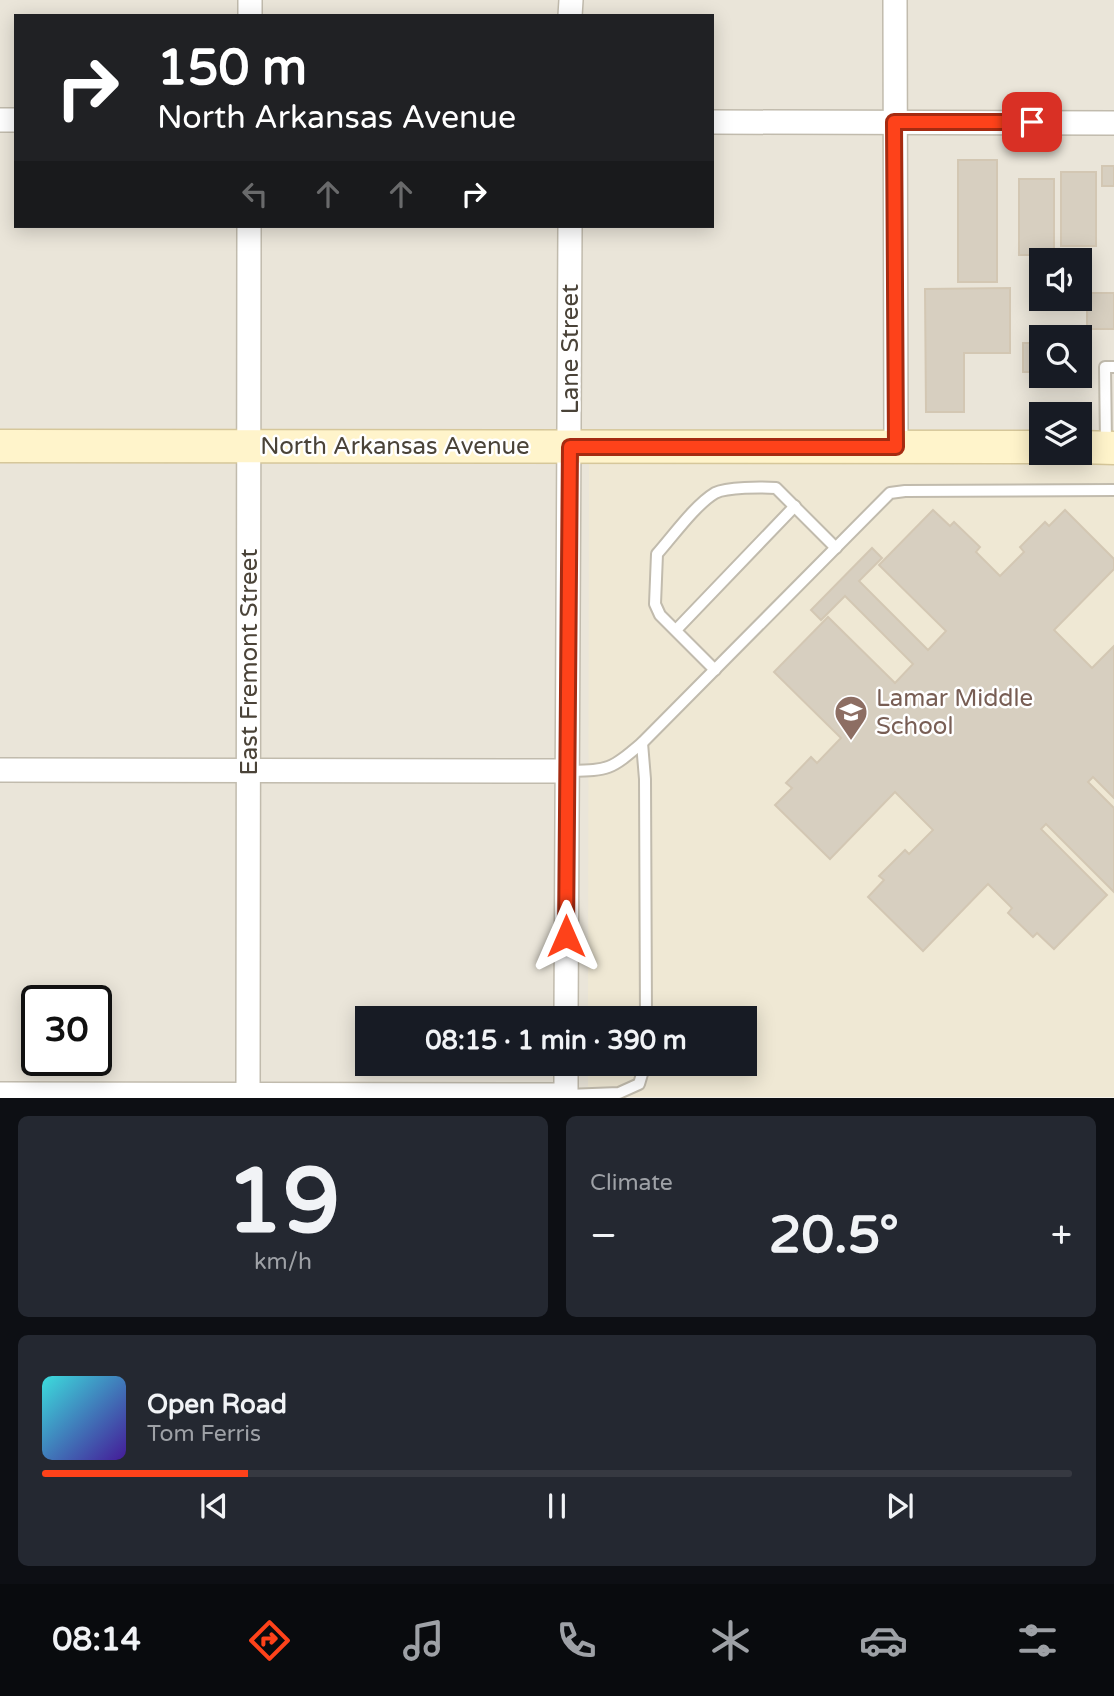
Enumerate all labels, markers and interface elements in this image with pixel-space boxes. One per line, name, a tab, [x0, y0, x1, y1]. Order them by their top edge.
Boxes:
text: 150 m	[157, 39, 307, 98]
icon: right	[42, 42, 133, 133]
pin	[1002, 92, 1062, 152]
text: North Arkansas Avenue	[157, 99, 516, 137]
icon: arrive	[1013, 103, 1051, 141]
icon: left	[236, 175, 274, 213]
icon: ahead	[309, 175, 347, 213]
icon: ahead	[382, 175, 420, 213]
icon: right	[455, 175, 493, 213]
map controls	[1029, 248, 1092, 465]
button: sound	[1029, 248, 1092, 311]
street label: Lane Street	[556, 284, 585, 414]
button: search	[1029, 325, 1092, 388]
button: layers	[1029, 402, 1092, 465]
street label: North Arkansas Avenue	[260, 432, 530, 461]
street label: East Fremont Street	[235, 549, 264, 775]
place label: Lamar Middle School	[876, 684, 1033, 741]
school or university icon: Lamar Middle School	[832, 693, 870, 742]
position arrow	[529, 899, 603, 973]
speed limit sign: 30	[21, 985, 112, 1076]
text: 08:15 · 1 min · 390 m	[425, 1025, 687, 1056]
text: 19	[226, 1147, 340, 1257]
text: Climate	[590, 1169, 673, 1197]
text: 20.5°	[769, 1204, 899, 1267]
text: −	[590, 1213, 617, 1259]
text: +	[1051, 1213, 1072, 1259]
text: km/h	[254, 1248, 312, 1276]
text: Open Road	[147, 1389, 287, 1420]
text: Tom Ferris	[147, 1420, 261, 1448]
icon: previous	[195, 1487, 233, 1525]
icon: pause	[538, 1487, 576, 1525]
icon: next	[881, 1487, 919, 1525]
icon: directions	[245, 1616, 294, 1665]
icon: music	[399, 1616, 448, 1665]
icon: phone	[552, 1616, 601, 1665]
icon: climate	[706, 1616, 755, 1665]
icon: car	[859, 1616, 908, 1665]
icon: filters	[1013, 1616, 1062, 1665]
text: 08:14	[52, 1621, 141, 1659]

